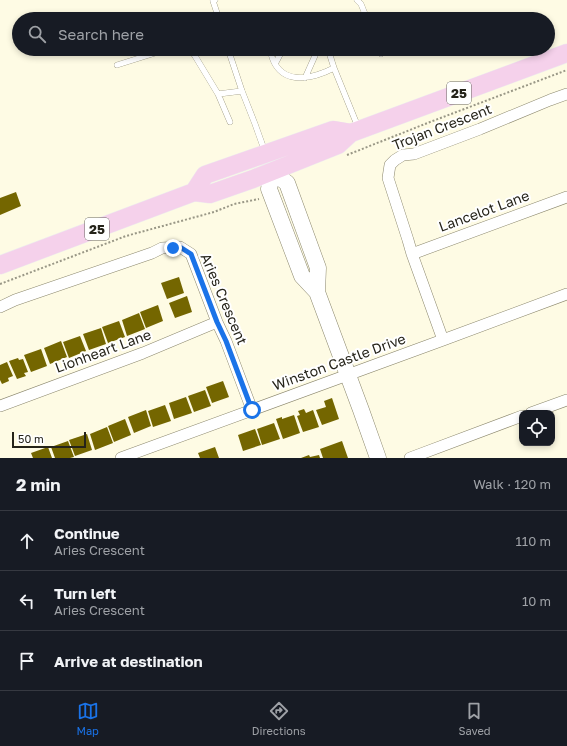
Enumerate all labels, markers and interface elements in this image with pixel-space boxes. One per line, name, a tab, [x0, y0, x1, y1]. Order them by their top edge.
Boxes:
search box	[12, 12, 555, 56]
icon: search	[26, 23, 48, 45]
text: Search here	[58, 25, 144, 43]
road number: 25	[447, 82, 471, 104]
street label: Trojan Crescent	[390, 100, 494, 153]
street label: Lancelot Lane	[436, 186, 531, 235]
road number: 25	[85, 218, 109, 240]
route end	[164, 239, 182, 257]
street label: Aries Crescent	[198, 250, 251, 347]
street label: Lionheart Lane	[52, 325, 153, 376]
street label: Winston Castle Drive	[270, 330, 408, 394]
route start	[243, 401, 261, 419]
map controls	[519, 410, 555, 446]
button: locate	[519, 410, 555, 446]
scale bar	[12, 430, 86, 449]
text: 50 m	[18, 432, 44, 445]
text: 2 min	[16, 474, 60, 495]
text: Walk · 120 m	[473, 476, 551, 492]
text: Continue	[54, 524, 120, 542]
icon: ahead	[16, 530, 38, 552]
text: 110 m	[516, 533, 551, 549]
text: Aries Crescent	[54, 542, 145, 558]
text: Turn left	[54, 584, 116, 602]
icon: left	[16, 590, 38, 612]
text: 10 m	[522, 593, 551, 609]
text: Aries Crescent	[54, 602, 145, 618]
icon: arrive	[16, 650, 38, 672]
text: Arrive at destination	[54, 652, 203, 670]
tab: Map	[76, 700, 99, 737]
tab: Directions	[252, 700, 306, 737]
tab: Saved	[458, 700, 491, 737]

